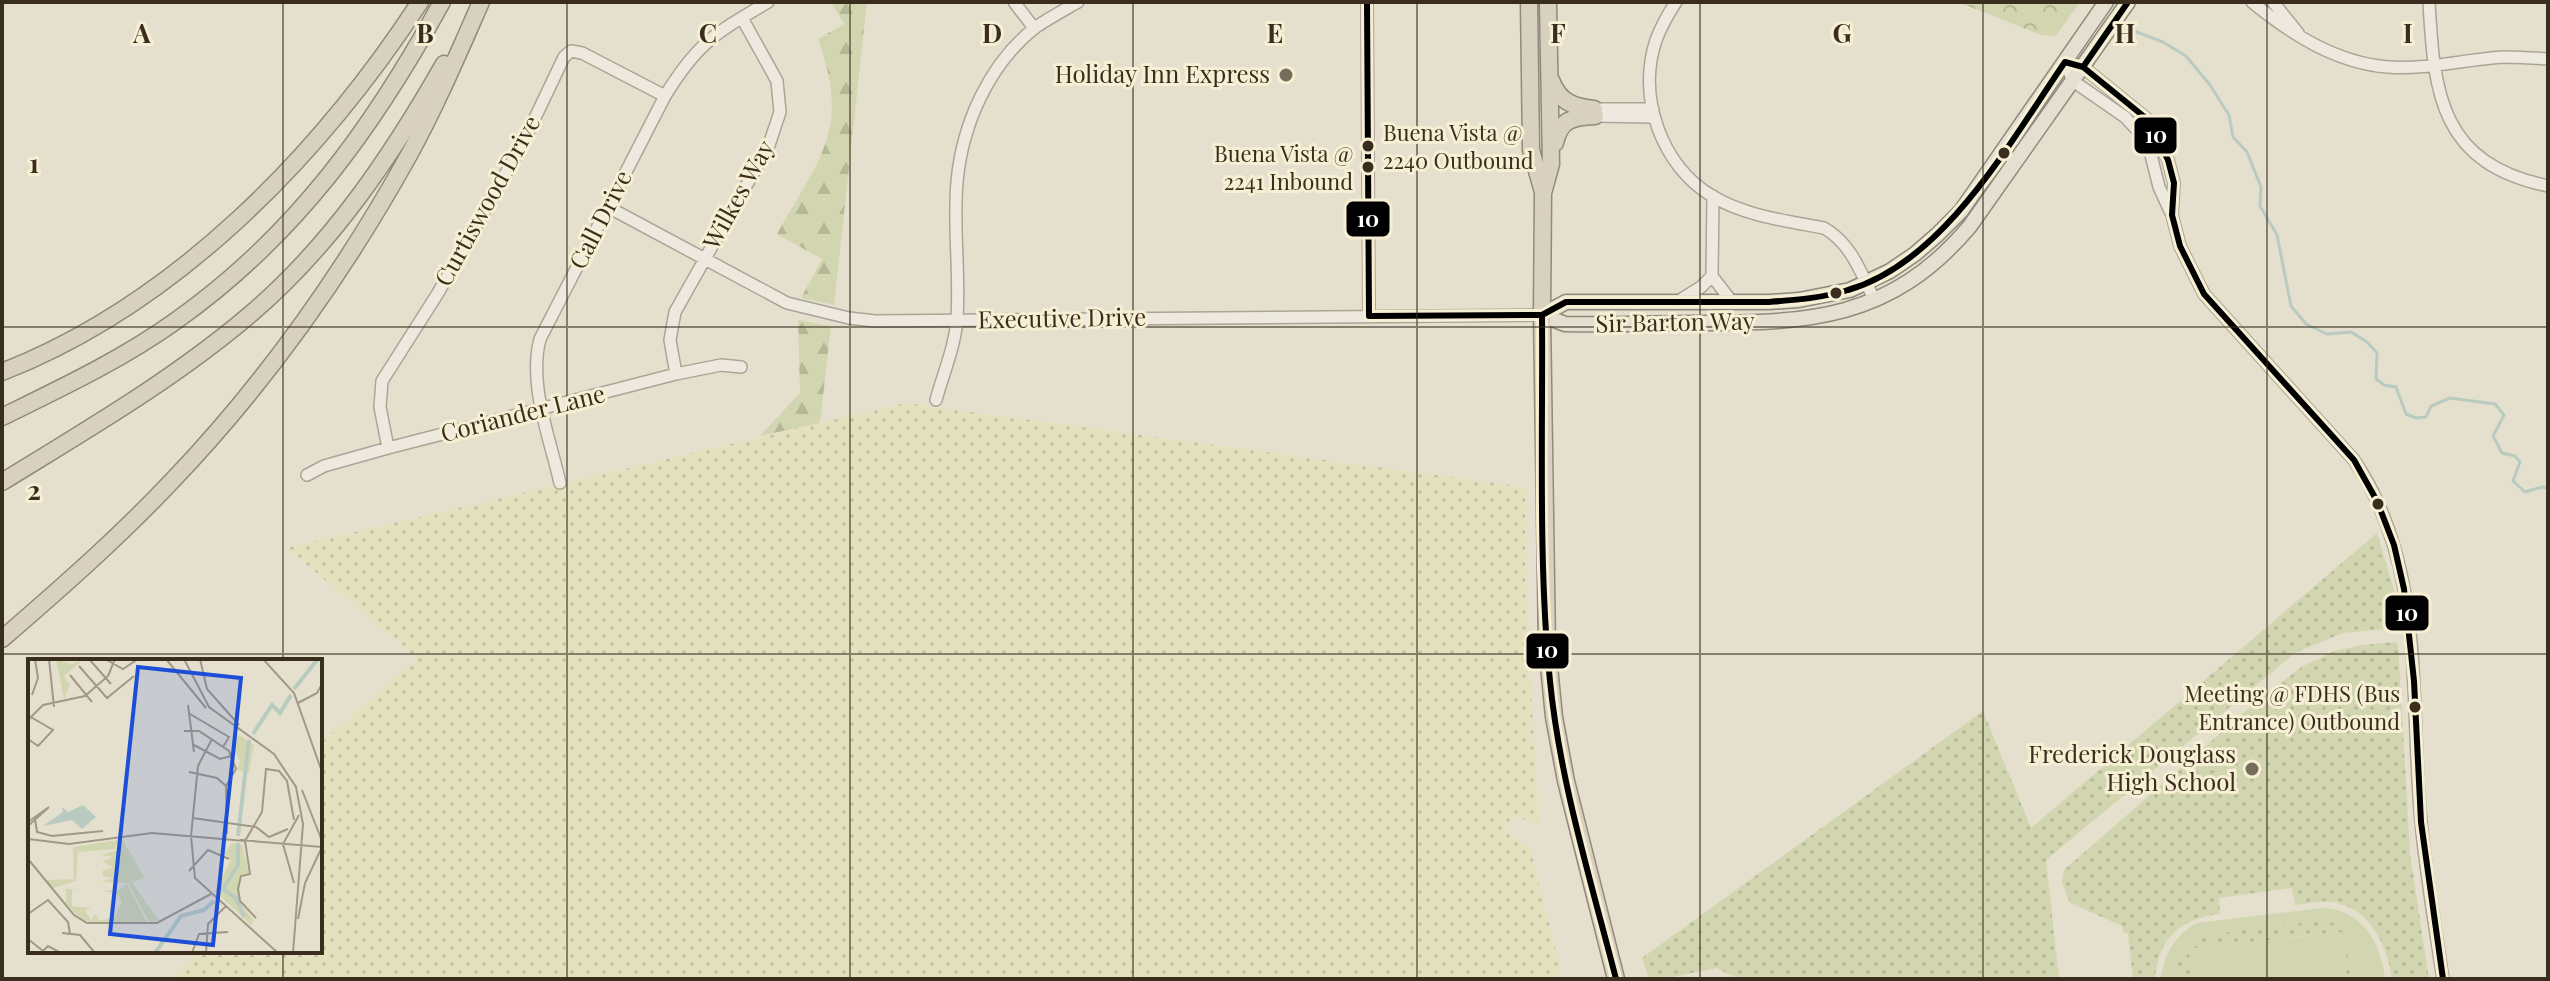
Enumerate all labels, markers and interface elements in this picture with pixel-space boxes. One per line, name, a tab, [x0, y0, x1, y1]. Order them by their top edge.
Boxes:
text: A	[132, 15, 151, 50]
text: B	[416, 15, 434, 50]
text: C	[699, 15, 717, 50]
text: D	[982, 15, 1002, 50]
text: E	[1267, 15, 1283, 50]
text: F	[1550, 15, 1566, 50]
text: G	[1832, 15, 1852, 50]
text: H	[2115, 15, 2135, 50]
text: I	[2403, 15, 2413, 50]
place label: Holiday Inn Express	[1055, 57, 1270, 89]
marker: Holiday Inn Express	[1277, 66, 1295, 84]
street label: Curtiswood Drive	[426, 109, 546, 291]
line badge: 10	[2133, 116, 2178, 155]
place label: Buena Vista @ 2240 Outbound	[1383, 117, 1534, 175]
text: 10	[2145, 119, 2167, 149]
street label: Wilkes Way	[694, 134, 780, 255]
place label: Buena Vista @ 2241 Inbound	[1214, 138, 1353, 196]
marker: Buena Vista @ 2240 Outbound	[1360, 138, 1376, 154]
text: 1	[29, 145, 39, 180]
unlabelled marker	[1996, 145, 2012, 161]
marker: Buena Vista @ 2241 Inbound	[1360, 159, 1376, 175]
street label: Call Drive	[561, 164, 638, 274]
line badge: 10	[1345, 200, 1391, 238]
text: 10	[1357, 203, 1379, 233]
unlabelled marker	[1828, 285, 1844, 301]
street label: Executive Drive	[978, 300, 1146, 334]
street label: Sir Barton Way	[1595, 304, 1755, 338]
street label: Coriander Lane	[437, 376, 608, 448]
text: 2	[27, 472, 41, 507]
unlabelled marker	[2370, 496, 2386, 512]
line badge: 10	[2384, 594, 2430, 632]
text: 10	[2396, 597, 2418, 627]
line badge: 10	[1525, 632, 1570, 670]
text: 10	[1536, 634, 1558, 664]
inset map	[28, 659, 322, 953]
place label: Meeting @ FDHS (Bus Entrance) Outbound	[2184, 678, 2400, 736]
marker: Meeting @ FDHS (Bus Entrance) Outbound	[2407, 699, 2423, 715]
place label: Frederick Douglass High School	[2028, 737, 2236, 797]
marker: Frederick Douglass High School	[2243, 760, 2261, 778]

